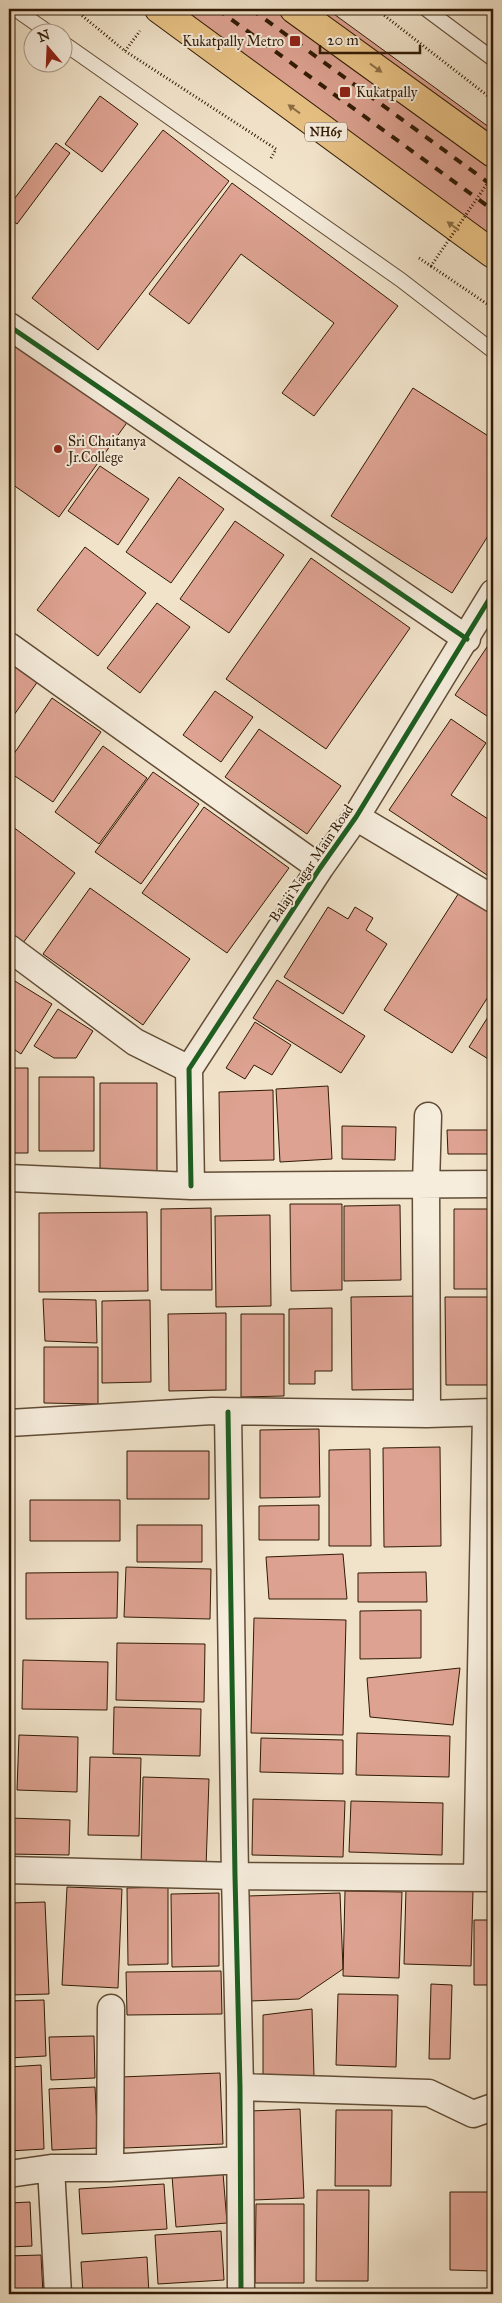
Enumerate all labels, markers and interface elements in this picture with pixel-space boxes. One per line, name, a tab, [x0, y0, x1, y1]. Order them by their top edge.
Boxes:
north arrow	[22, 22, 72, 72]
scale bar	[320, 22, 420, 54]
text: N	[36, 26, 52, 46]
text: 20 m	[327, 31, 359, 49]
place label: Kukatpally Metro	[182, 33, 284, 50]
marker: Kukatpally Metro	[288, 34, 302, 48]
one-way arrow	[369, 63, 383, 73]
place label: Kukatpally	[356, 84, 418, 101]
marker: Kukatpally	[338, 85, 352, 99]
one-way arrow	[287, 104, 301, 114]
road number: NH65	[305, 122, 347, 142]
one-way arrow	[446, 221, 460, 231]
place label: Sri Chaitanya Jr.College	[66, 433, 146, 467]
marker: Sri Chaitanya Jr.College	[52, 443, 64, 455]
street label: Balaji Nagar Main Road	[266, 801, 357, 925]

